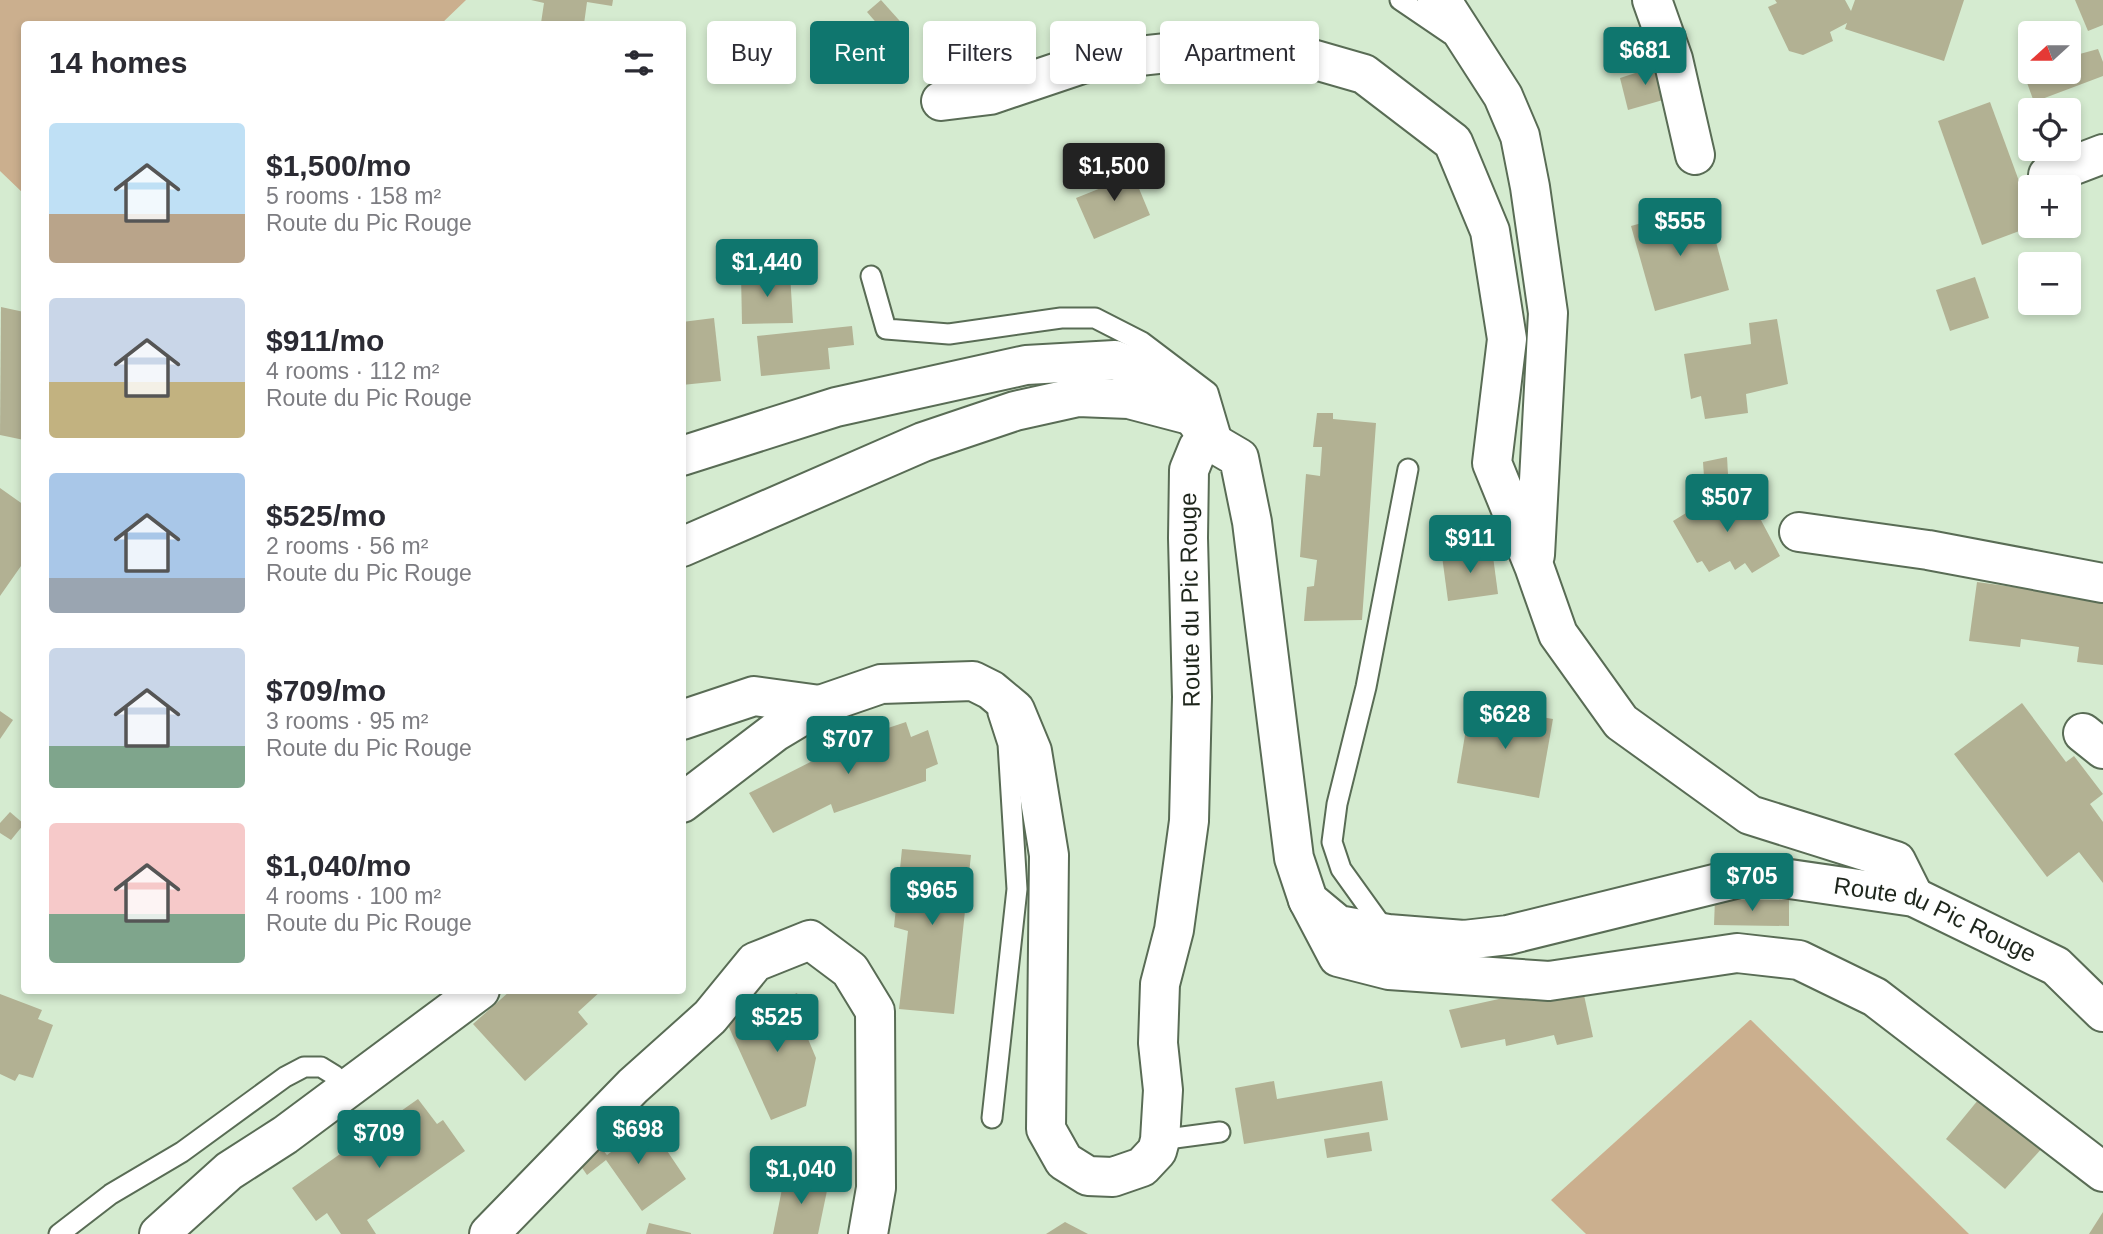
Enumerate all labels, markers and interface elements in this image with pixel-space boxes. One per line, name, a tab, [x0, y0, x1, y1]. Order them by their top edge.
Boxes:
chip: Buy	[707, 21, 796, 84]
chip: Rent	[810, 21, 909, 84]
chip: Filters	[923, 21, 1036, 84]
chip: New	[1050, 21, 1146, 84]
chip: Apartment	[1160, 21, 1319, 84]
north arrow	[2018, 21, 2081, 84]
map controls	[2018, 21, 2081, 315]
pin: $681	[1604, 28, 1686, 87]
text: $681	[1619, 37, 1671, 63]
icon: filters	[620, 44, 658, 82]
text: 14 homes	[49, 46, 187, 79]
button: locate	[2018, 98, 2081, 161]
pin: $1,500	[1057, 144, 1171, 203]
text: $1,500/mo	[266, 149, 411, 182]
icon: home	[105, 151, 189, 235]
text: $1,500	[1079, 153, 1149, 179]
button: +	[2018, 175, 2081, 238]
text: 5 rooms · 158 m²	[266, 183, 441, 209]
pin: $555	[1639, 198, 1721, 258]
text: $555	[1654, 208, 1706, 234]
text: Route du Pic Rouge	[266, 210, 472, 236]
pin: $1,440	[710, 240, 824, 299]
text: $1,440	[732, 249, 802, 275]
button: −	[2018, 252, 2081, 315]
text: $911/mo	[266, 324, 384, 357]
icon: home	[105, 326, 189, 410]
text: 4 rooms · 112 m²	[266, 358, 439, 384]
text: Route du Pic Rouge	[266, 385, 472, 411]
pin: $507	[1686, 475, 1768, 534]
text: $507	[1701, 484, 1753, 510]
street label: Route du Pic Rouge	[1174, 492, 1205, 708]
text: $525/mo	[266, 499, 386, 532]
icon: home	[105, 501, 189, 585]
pin: $911	[1429, 516, 1511, 575]
text: $911	[1445, 525, 1495, 551]
text: 2 rooms · 56 m²	[266, 533, 428, 559]
text: Route du Pic Rouge	[266, 560, 472, 586]
text: $709/mo	[266, 674, 386, 707]
icon: home	[105, 676, 189, 760]
pin: $628	[1464, 692, 1546, 751]
text: $628	[1479, 701, 1531, 727]
text: 3 rooms · 95 m²	[266, 708, 428, 734]
pin: $707	[807, 716, 889, 776]
text: $707	[822, 726, 874, 752]
text: Route du Pic Rouge	[266, 735, 472, 761]
text: $1,040/mo	[266, 849, 411, 882]
icon: home	[105, 851, 189, 935]
pin: $705	[1711, 853, 1793, 913]
text: $705	[1726, 863, 1778, 889]
pin: $965	[891, 867, 973, 927]
street label: Route du Pic Rouge	[1832, 872, 2041, 967]
text: $965	[906, 877, 958, 903]
text: 4 rooms · 100 m²	[266, 883, 441, 909]
text: Route du Pic Rouge	[266, 910, 472, 936]
pin: $525	[736, 995, 818, 1054]
text: $525	[751, 1004, 803, 1030]
pin: $698	[597, 1106, 679, 1166]
pin: $709	[338, 1110, 420, 1170]
text: $698	[612, 1116, 664, 1142]
text: $709	[353, 1120, 405, 1146]
pin: $1,040	[744, 1146, 858, 1206]
text: $1,040	[766, 1156, 836, 1182]

